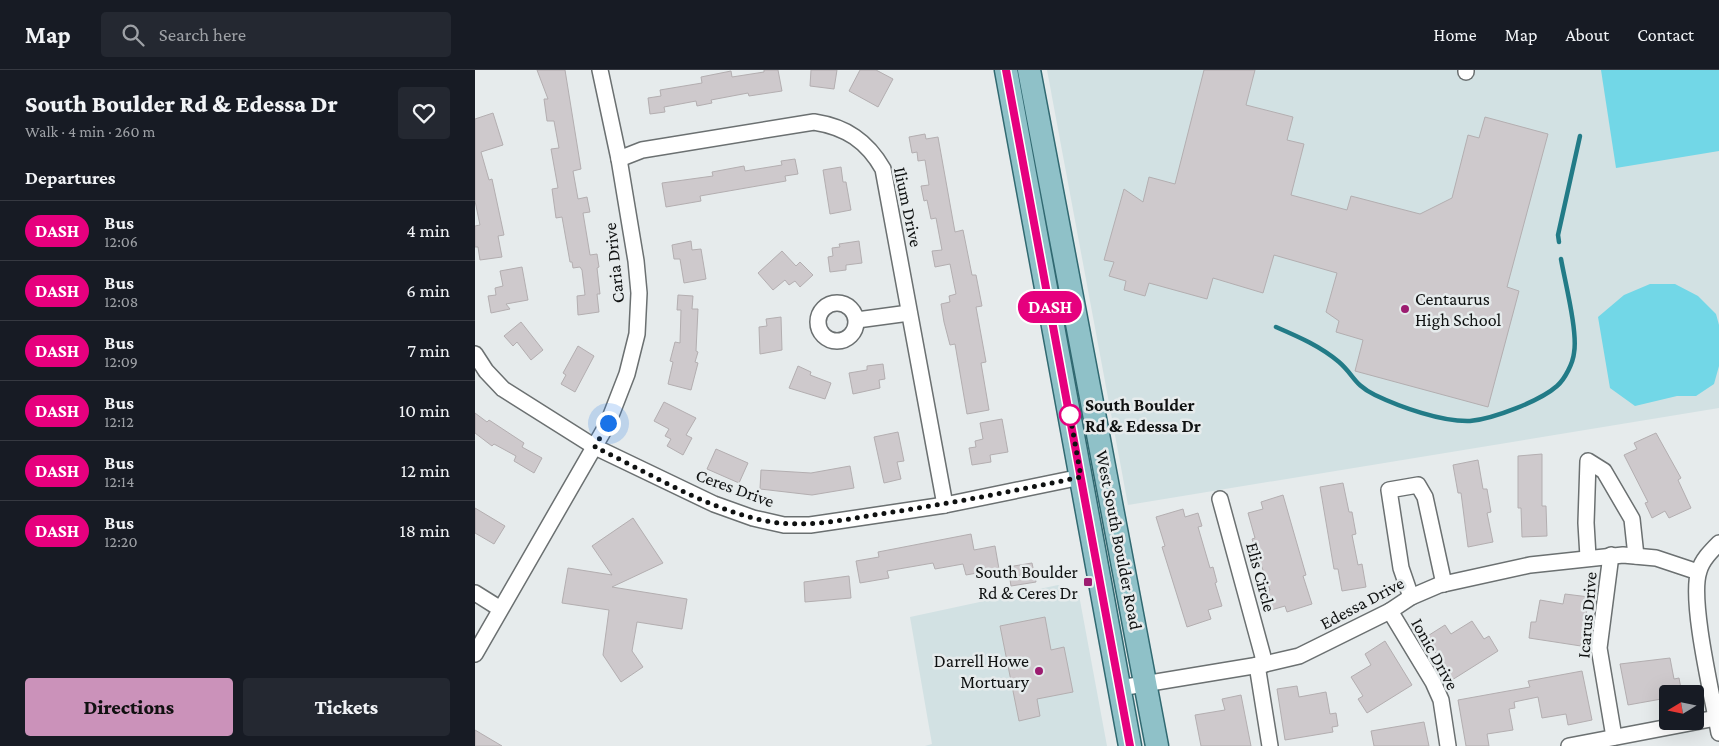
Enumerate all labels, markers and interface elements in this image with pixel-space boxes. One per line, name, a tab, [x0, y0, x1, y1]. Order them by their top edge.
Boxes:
search box	[101, 12, 451, 57]
text: Map	[25, 21, 71, 48]
icon: search	[119, 21, 147, 49]
text: Search here	[159, 24, 246, 45]
text: Home	[1434, 25, 1477, 45]
text: Map	[1505, 25, 1537, 45]
text: About	[1565, 25, 1609, 45]
text: Contact	[1637, 25, 1694, 45]
button: heart	[398, 87, 450, 139]
text: South Boulder Rd & Edessa Dr	[25, 90, 338, 117]
text: Walk · 4 min · 260 m	[25, 123, 155, 140]
street label: Ilium Drive	[890, 165, 926, 249]
text: Departures	[25, 167, 116, 188]
text: Bus	[104, 212, 134, 233]
text: 4 min	[406, 220, 450, 241]
text: DASH	[35, 221, 79, 241]
street label: Caria Drive	[600, 222, 628, 304]
text: 12:06	[104, 233, 138, 250]
text: Bus	[104, 272, 134, 293]
text: 6 min	[406, 280, 450, 301]
text: DASH	[35, 281, 79, 301]
place label: Centaurus High School	[1415, 289, 1502, 330]
line badge: DASH	[1015, 291, 1085, 323]
text: 12:08	[104, 293, 138, 310]
text: DASH	[1028, 297, 1072, 317]
marker: Centaurus High School	[1399, 303, 1411, 315]
text: Bus	[104, 332, 134, 353]
text: 7 min	[407, 340, 450, 361]
text: DASH	[35, 341, 79, 361]
text: 12:09	[104, 353, 138, 370]
text: Bus	[104, 392, 134, 413]
place label: South Boulder Rd & Edessa Dr	[1085, 395, 1201, 436]
text: 10 min	[399, 400, 450, 421]
text: DASH	[35, 401, 79, 421]
marker: South Boulder Rd & Edessa Dr	[1059, 404, 1081, 426]
your location	[596, 411, 621, 436]
text: 12:12	[104, 413, 134, 430]
street label: West South Boulder Road	[1092, 448, 1146, 632]
text: Bus	[104, 452, 134, 473]
text: 12 min	[401, 460, 450, 481]
text: DASH	[35, 461, 79, 481]
street label: Ceres Drive	[693, 465, 777, 511]
text: 12:14	[104, 473, 134, 490]
text: Bus	[104, 512, 134, 533]
text: 18 min	[399, 520, 450, 541]
text: DASH	[35, 521, 79, 541]
text: 12:20	[104, 533, 137, 550]
street label: Elis Circle	[1242, 540, 1280, 614]
place label: South Boulder Rd & Ceres Dr	[975, 562, 1079, 603]
street label: Icarus Drive	[1573, 571, 1601, 659]
street label: Edessa Drive	[1317, 573, 1407, 633]
marker: South Boulder Rd & Ceres Dr	[1082, 576, 1094, 588]
street label: Ionic Drive	[1407, 615, 1463, 693]
place label: Darrell Howe Mortuary	[934, 651, 1030, 692]
marker: Darrell Howe Mortuary	[1033, 665, 1045, 677]
button: Directions	[25, 678, 233, 736]
button: Tickets	[243, 678, 450, 736]
north arrow	[1659, 685, 1704, 730]
map controls	[1659, 685, 1704, 730]

